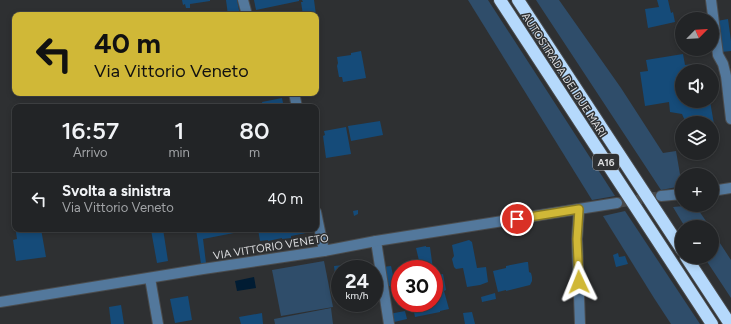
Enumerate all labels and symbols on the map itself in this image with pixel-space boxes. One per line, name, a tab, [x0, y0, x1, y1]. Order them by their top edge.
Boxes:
street label: AUTOSTRADA DEI DUE MARI	[519, 10, 609, 140]
north arrow	[675, 12, 719, 56]
road number: A16	[593, 154, 619, 170]
pin	[500, 202, 534, 236]
street label: VIA VITTORIO VENETO	[212, 231, 330, 263]
speed limit sign: 30	[391, 260, 443, 312]
position arrow	[558, 261, 600, 303]

